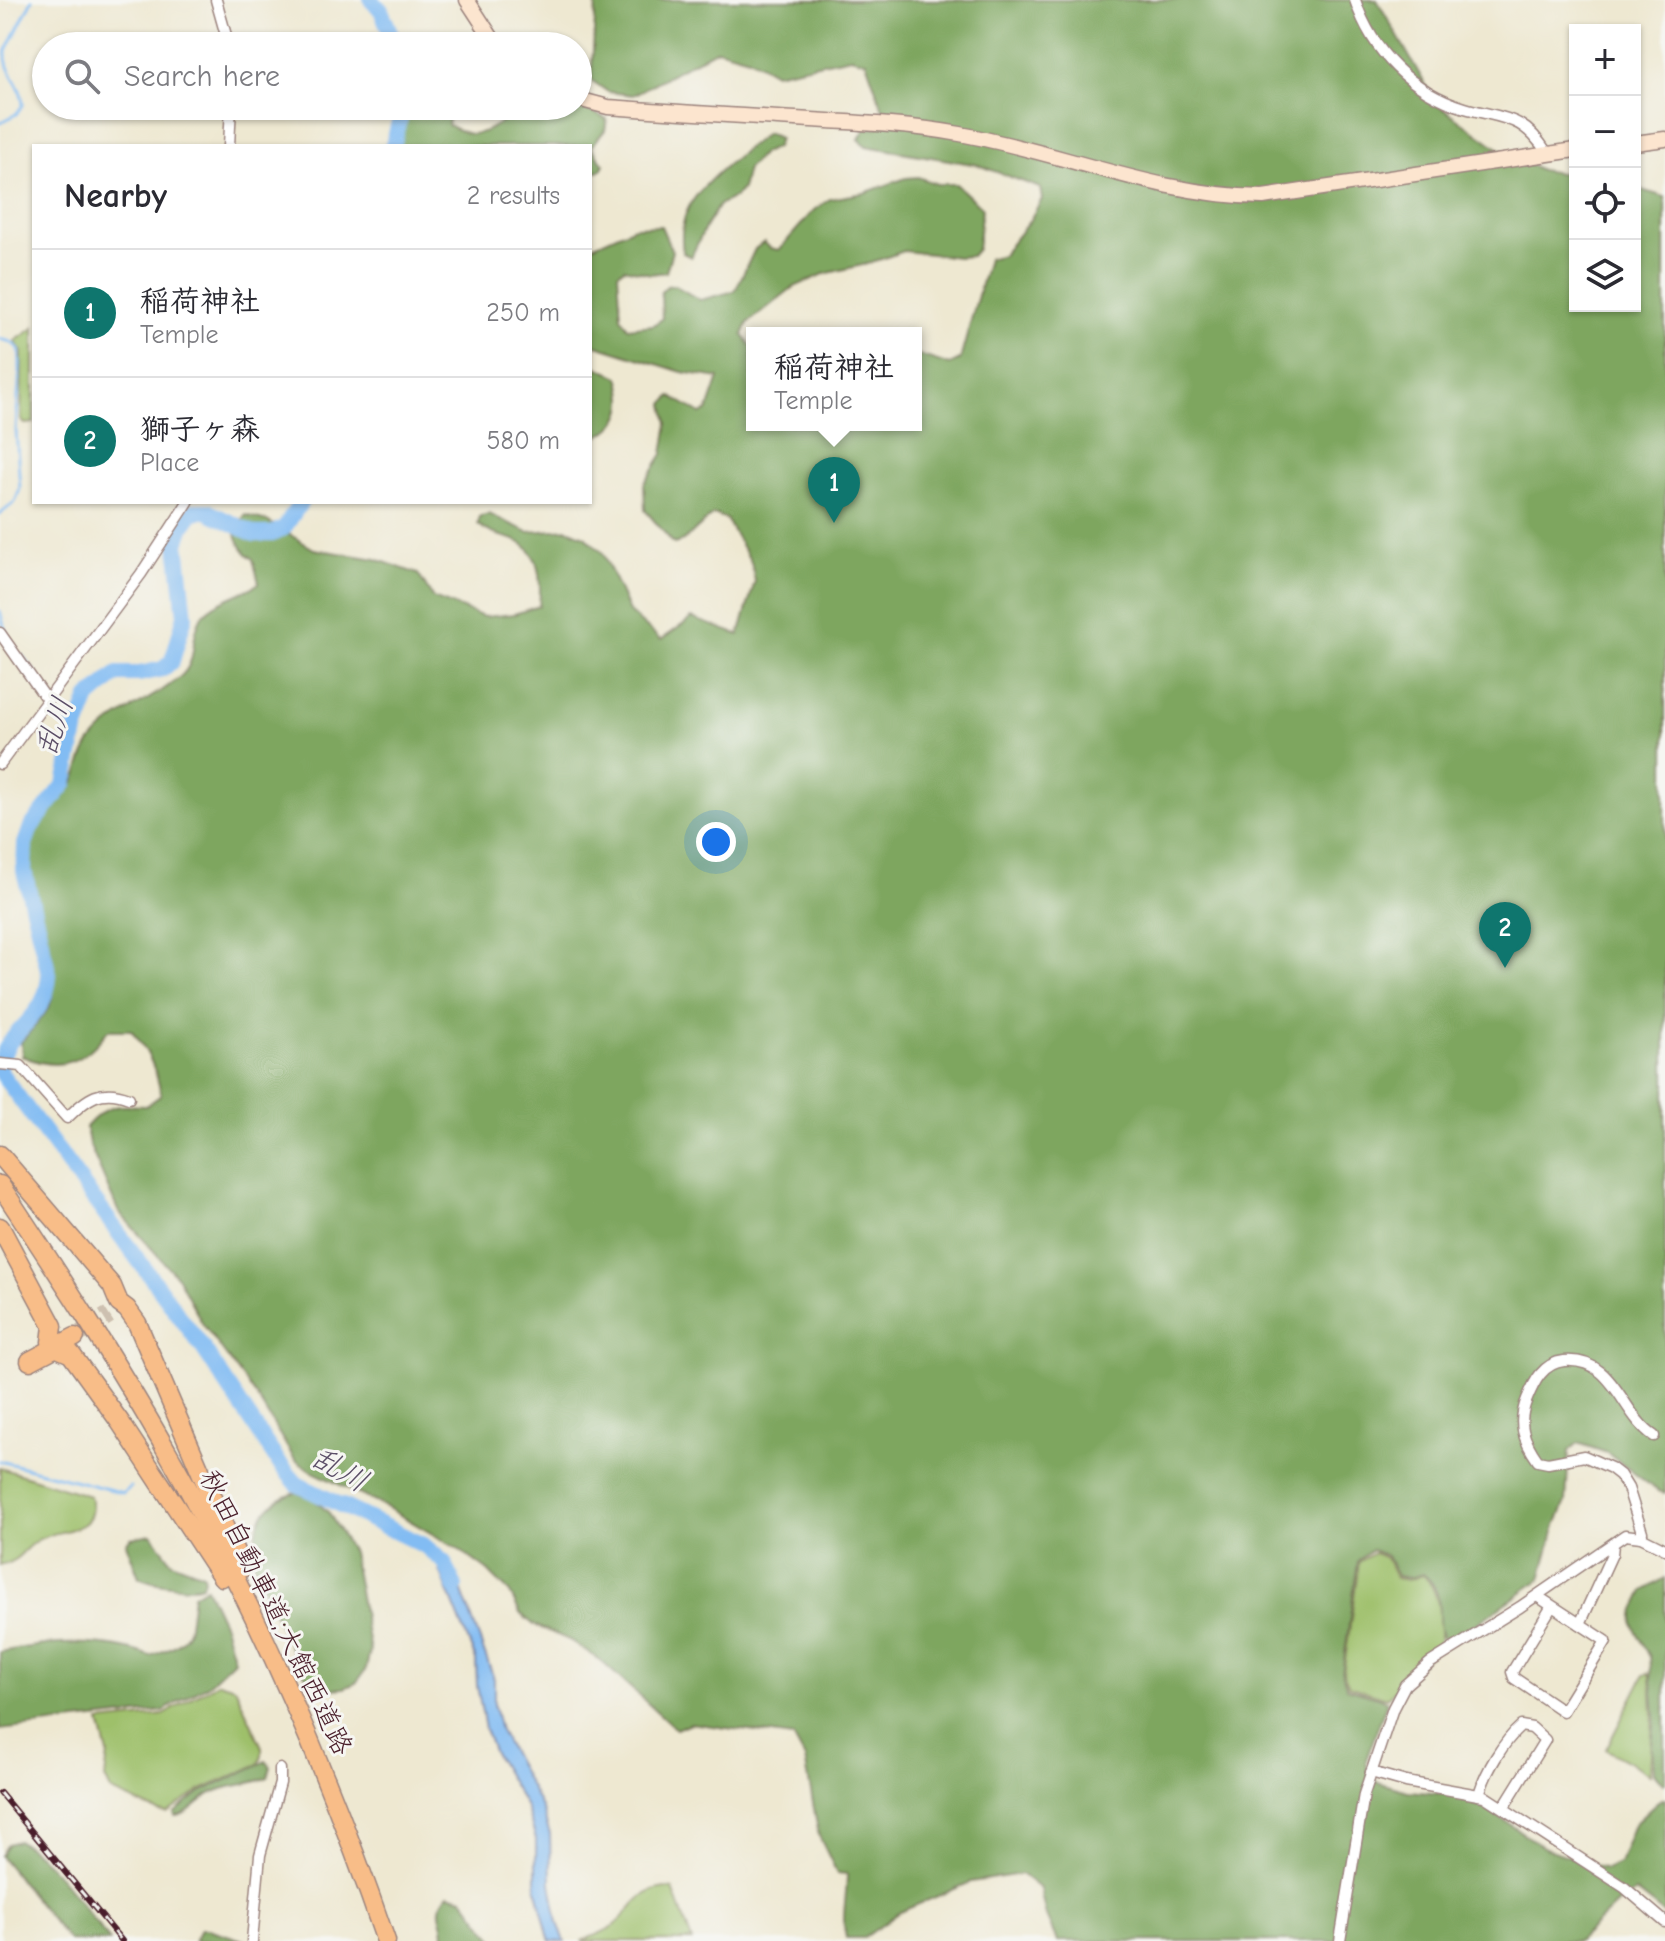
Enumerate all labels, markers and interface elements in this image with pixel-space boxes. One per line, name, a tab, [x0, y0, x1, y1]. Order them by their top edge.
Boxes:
map controls	[1569, 24, 1641, 312]
button: +	[1569, 24, 1641, 96]
search box	[32, 32, 592, 120]
icon: search	[60, 54, 104, 98]
text: Search here	[124, 59, 280, 94]
button: −	[1569, 96, 1641, 168]
button: locate	[1569, 168, 1641, 240]
text: Nearby	[64, 176, 167, 216]
text: 2 results	[467, 181, 560, 211]
button: layers	[1569, 240, 1641, 312]
text: 稲荷神社	[140, 284, 260, 319]
text: 1	[85, 298, 95, 328]
text: 250 m	[486, 298, 560, 328]
text: Temple	[140, 320, 219, 350]
popup	[746, 327, 922, 431]
text: 稲荷神社	[774, 350, 894, 385]
text: Temple	[774, 386, 853, 416]
text: 獅子ヶ森	[140, 412, 260, 447]
text: 2	[84, 426, 96, 456]
text: 580 m	[486, 426, 560, 456]
text: Place	[140, 448, 199, 478]
pin: 1	[808, 457, 860, 523]
water label: 乱川	[28, 692, 81, 760]
your location	[696, 822, 736, 862]
pin: 2	[1479, 902, 1531, 968]
water label: 乱川	[305, 1439, 374, 1500]
street label: 秋田自動車道;大館西道路	[193, 1465, 359, 1760]

